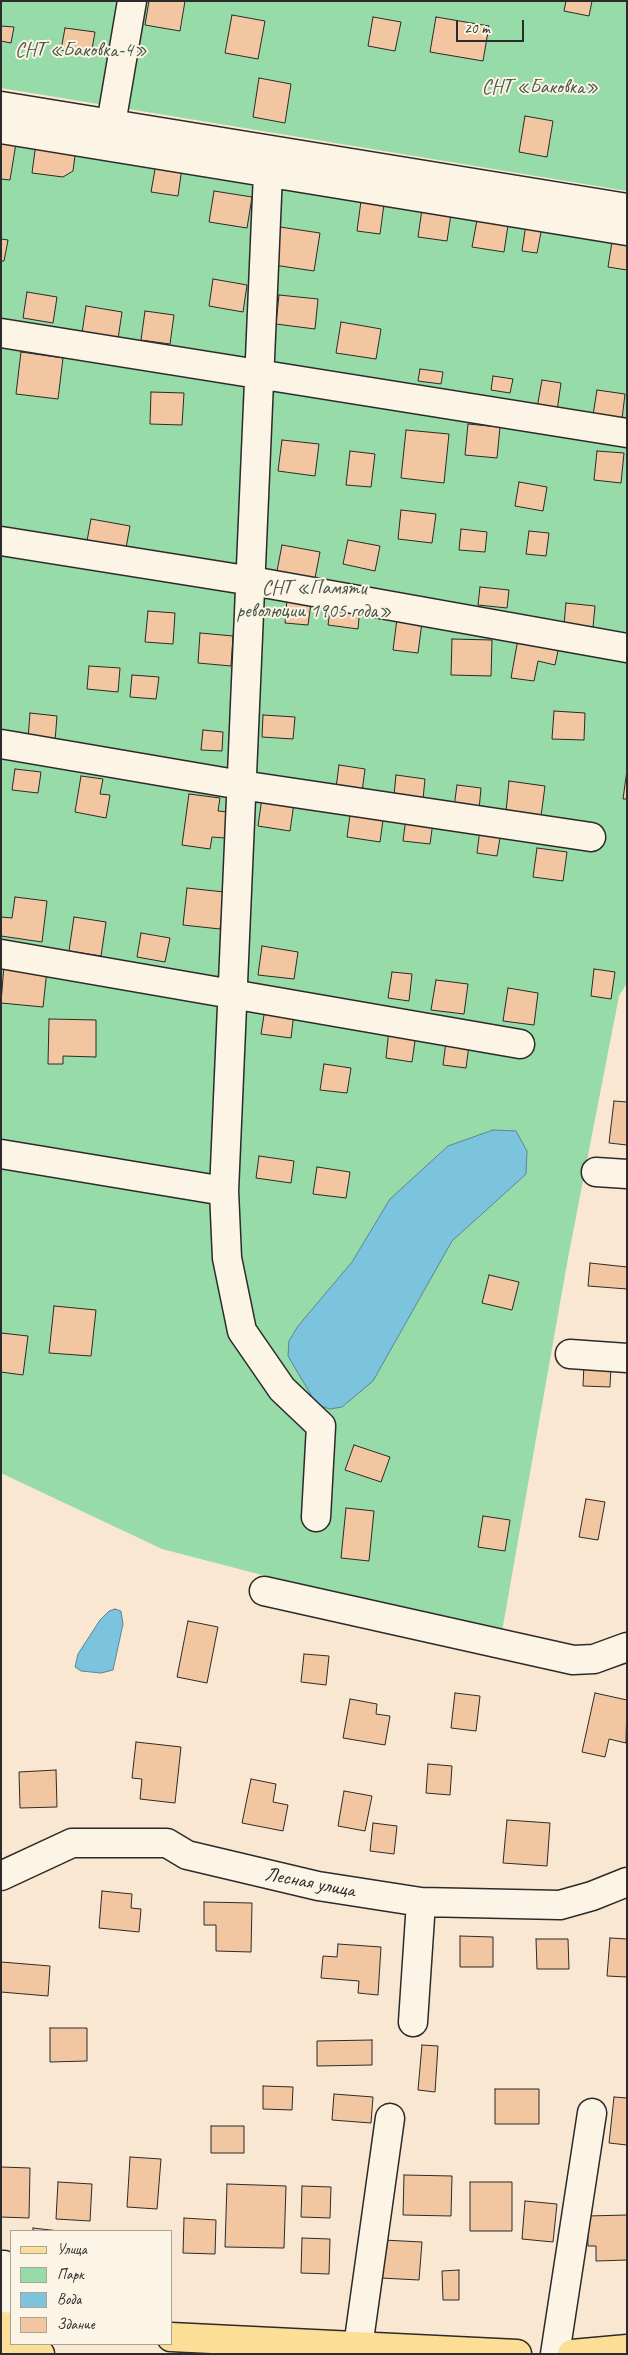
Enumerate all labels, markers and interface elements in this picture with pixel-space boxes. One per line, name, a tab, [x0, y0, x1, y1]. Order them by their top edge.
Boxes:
scale bar	[458, 10, 526, 42]
text: 20 m	[464, 19, 490, 38]
park label: СНТ «Баковка-4»	[15, 39, 147, 63]
park label: СНТ «Баковка»	[482, 76, 598, 100]
park label: СНТ «Памяти революции 1905 года»	[236, 577, 392, 624]
street label: Лесная улица	[263, 1862, 357, 1904]
legend	[10, 2230, 172, 2345]
text: Улица	[57, 2240, 87, 2259]
text: Парк	[57, 2265, 84, 2284]
text: Вода	[57, 2290, 81, 2309]
text: Здание	[57, 2315, 95, 2334]

